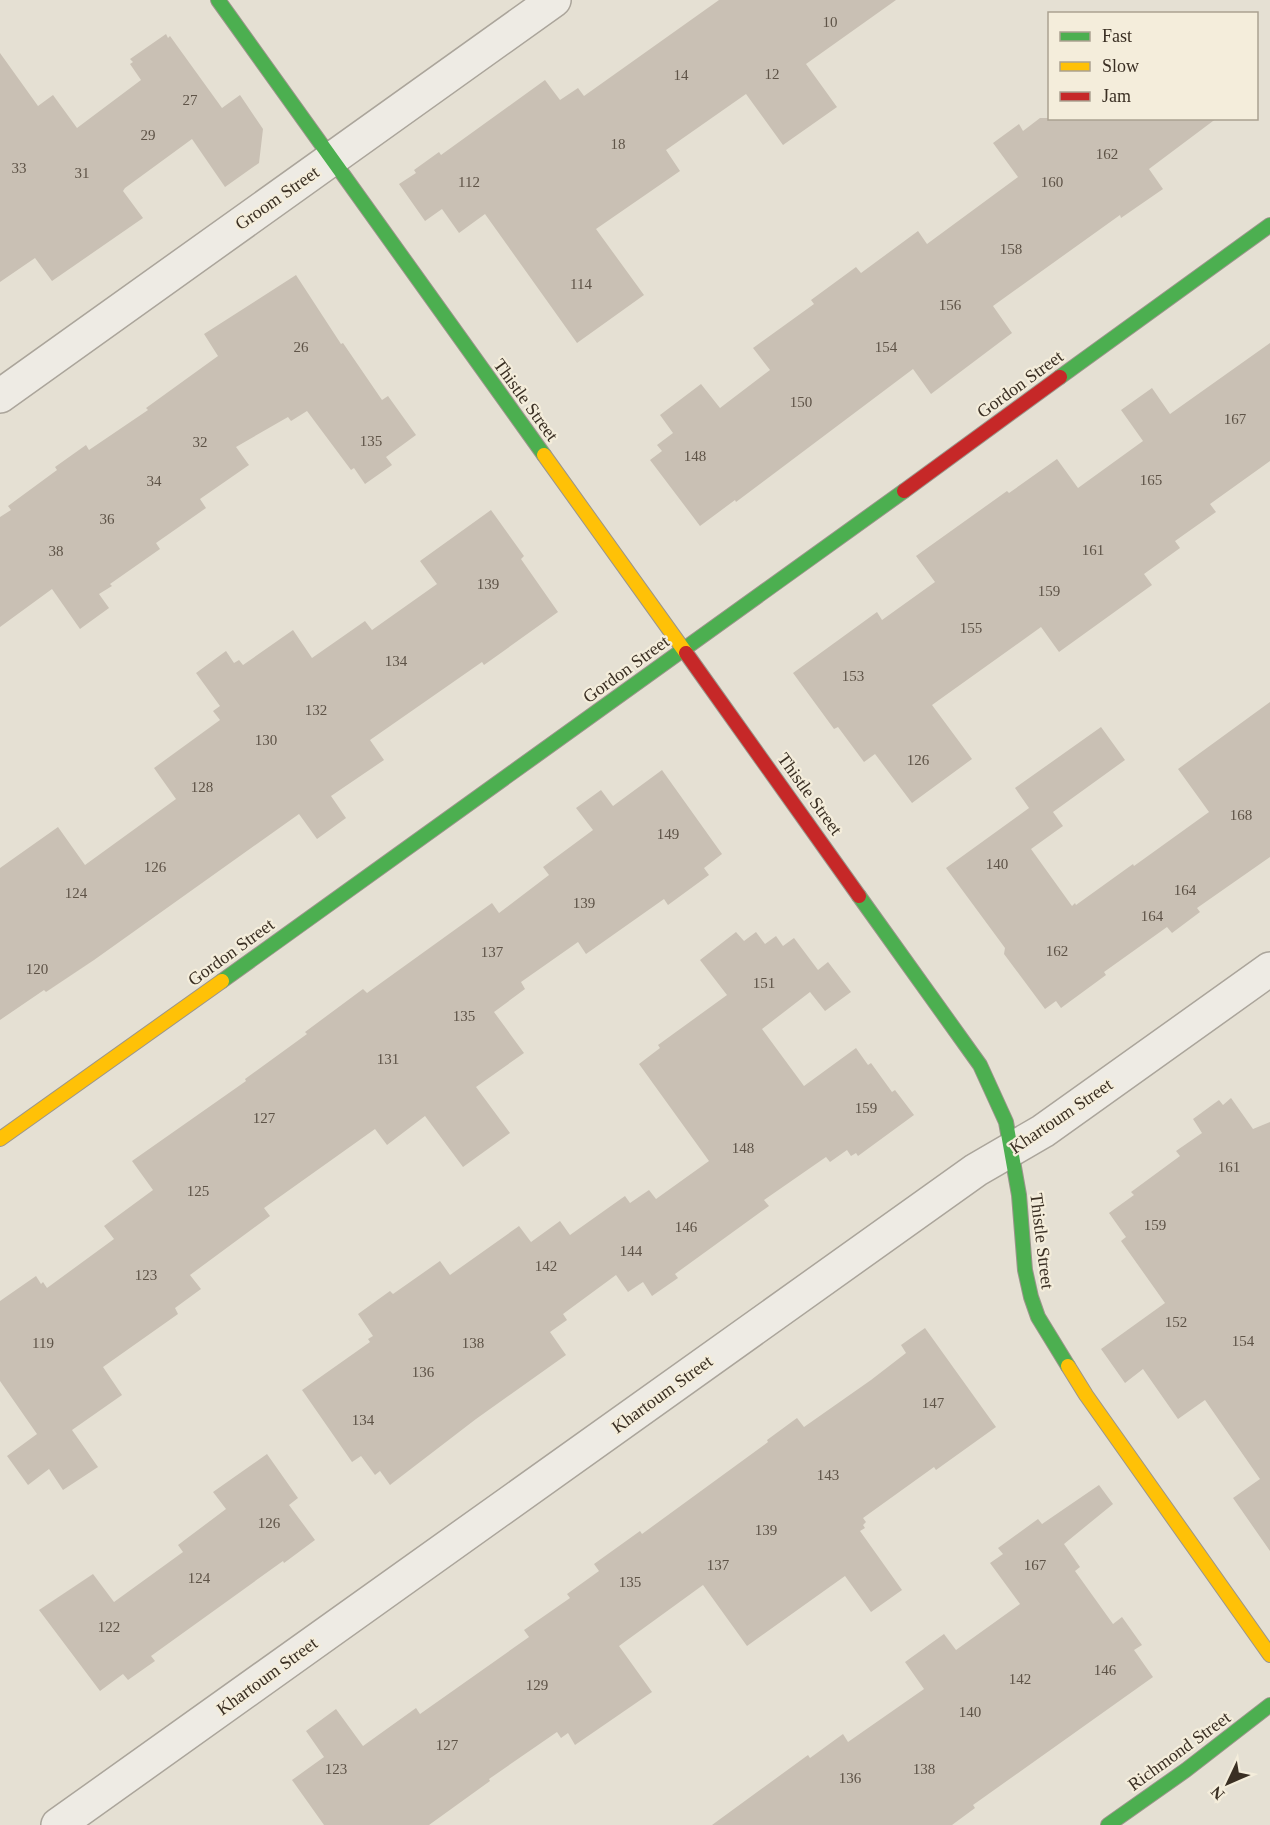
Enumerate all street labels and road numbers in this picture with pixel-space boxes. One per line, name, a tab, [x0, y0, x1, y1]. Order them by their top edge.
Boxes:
street label: Groom Street	[231, 162, 323, 234]
street label: Gordon Street	[973, 346, 1067, 422]
street label: Thistle Street	[490, 355, 562, 445]
street label: Gordon Street	[579, 631, 673, 707]
street label: Thistle Street	[774, 749, 846, 839]
street label: Gordon Street	[184, 914, 278, 990]
street label: Khartoum Street	[1006, 1074, 1116, 1158]
street label: Thistle Street	[1026, 1192, 1058, 1290]
street label: Khartoum Street	[608, 1351, 716, 1437]
street label: Khartoum Street	[213, 1633, 321, 1719]
street label: Richmond Street	[1124, 1707, 1234, 1795]

